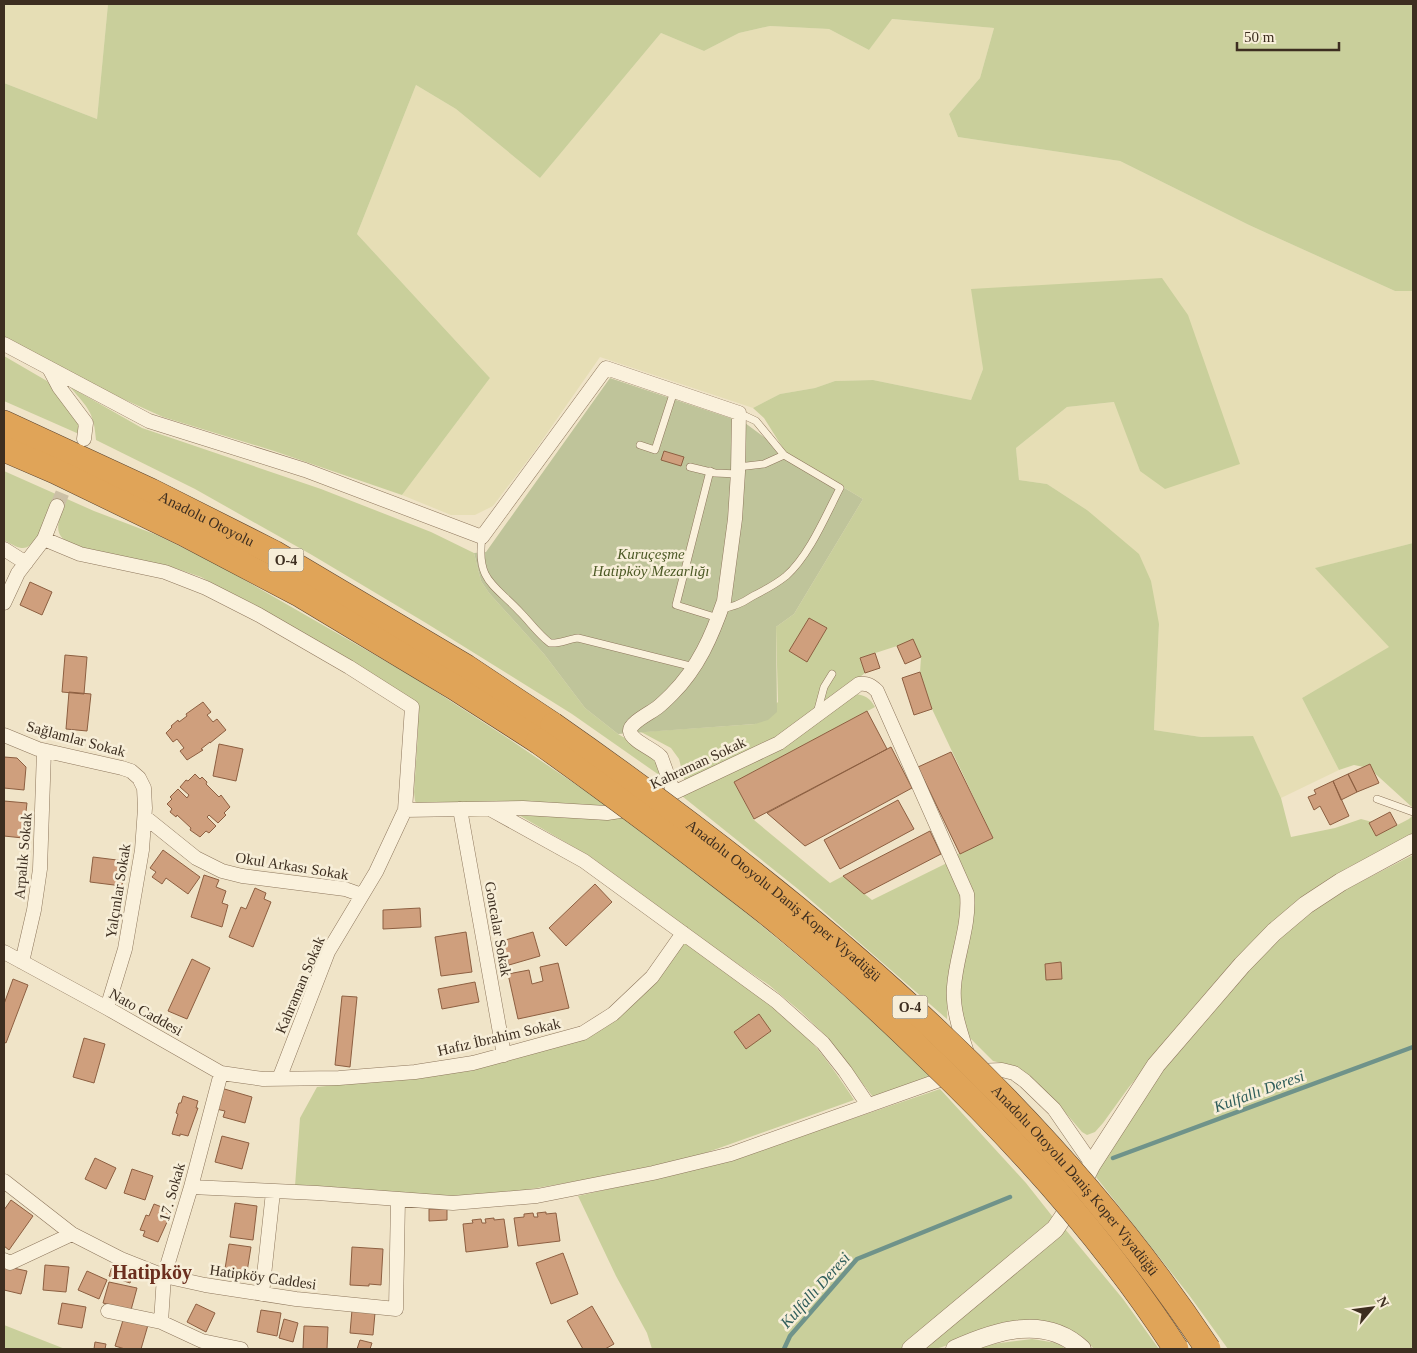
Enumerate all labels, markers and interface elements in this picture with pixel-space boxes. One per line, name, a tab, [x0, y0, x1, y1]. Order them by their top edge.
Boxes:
scale bar	[1237, 20, 1340, 52]
text: 50 m	[1244, 29, 1275, 45]
street label: Anadolu Otoyolu	[156, 488, 257, 550]
park label: Kuruçeşme Hatipköy Mezarlığı	[591, 546, 710, 579]
road number: O-4	[268, 548, 304, 572]
street label: Sağlamlar Sokak	[25, 718, 128, 760]
street label: Kahraman Sokak	[648, 734, 749, 792]
street label: Arpalık Sokak	[11, 811, 35, 900]
street label: Anadolu Otoyolu Daniş Koper Viyadüğü	[683, 816, 885, 985]
street label: Yalçınlar Sokak	[103, 842, 133, 939]
street label: Okul Arkası Sokak	[234, 849, 350, 883]
street label: Goncalar Sokak	[482, 880, 514, 978]
street label: Kahraman Sokak	[272, 934, 328, 1036]
street label: Nato Caddesi	[107, 985, 185, 1039]
road number: O-4	[892, 996, 928, 1019]
street label: Hafız İbrahim Sokak	[436, 1015, 563, 1059]
water label: Kulfallı Deresi	[1211, 1067, 1307, 1117]
street label: Anadolu Otoyolu Daniş Koper Viyadüğü	[988, 1082, 1162, 1279]
street label: 17. Sokak	[156, 1160, 188, 1223]
water label: Kulfallı Deresi	[776, 1249, 854, 1332]
district label: Hatipköy	[112, 1261, 192, 1284]
street label: Hatipköy Caddesi	[208, 1262, 318, 1292]
north arrow	[1347, 1283, 1397, 1333]
text: N	[1374, 1294, 1392, 1310]

